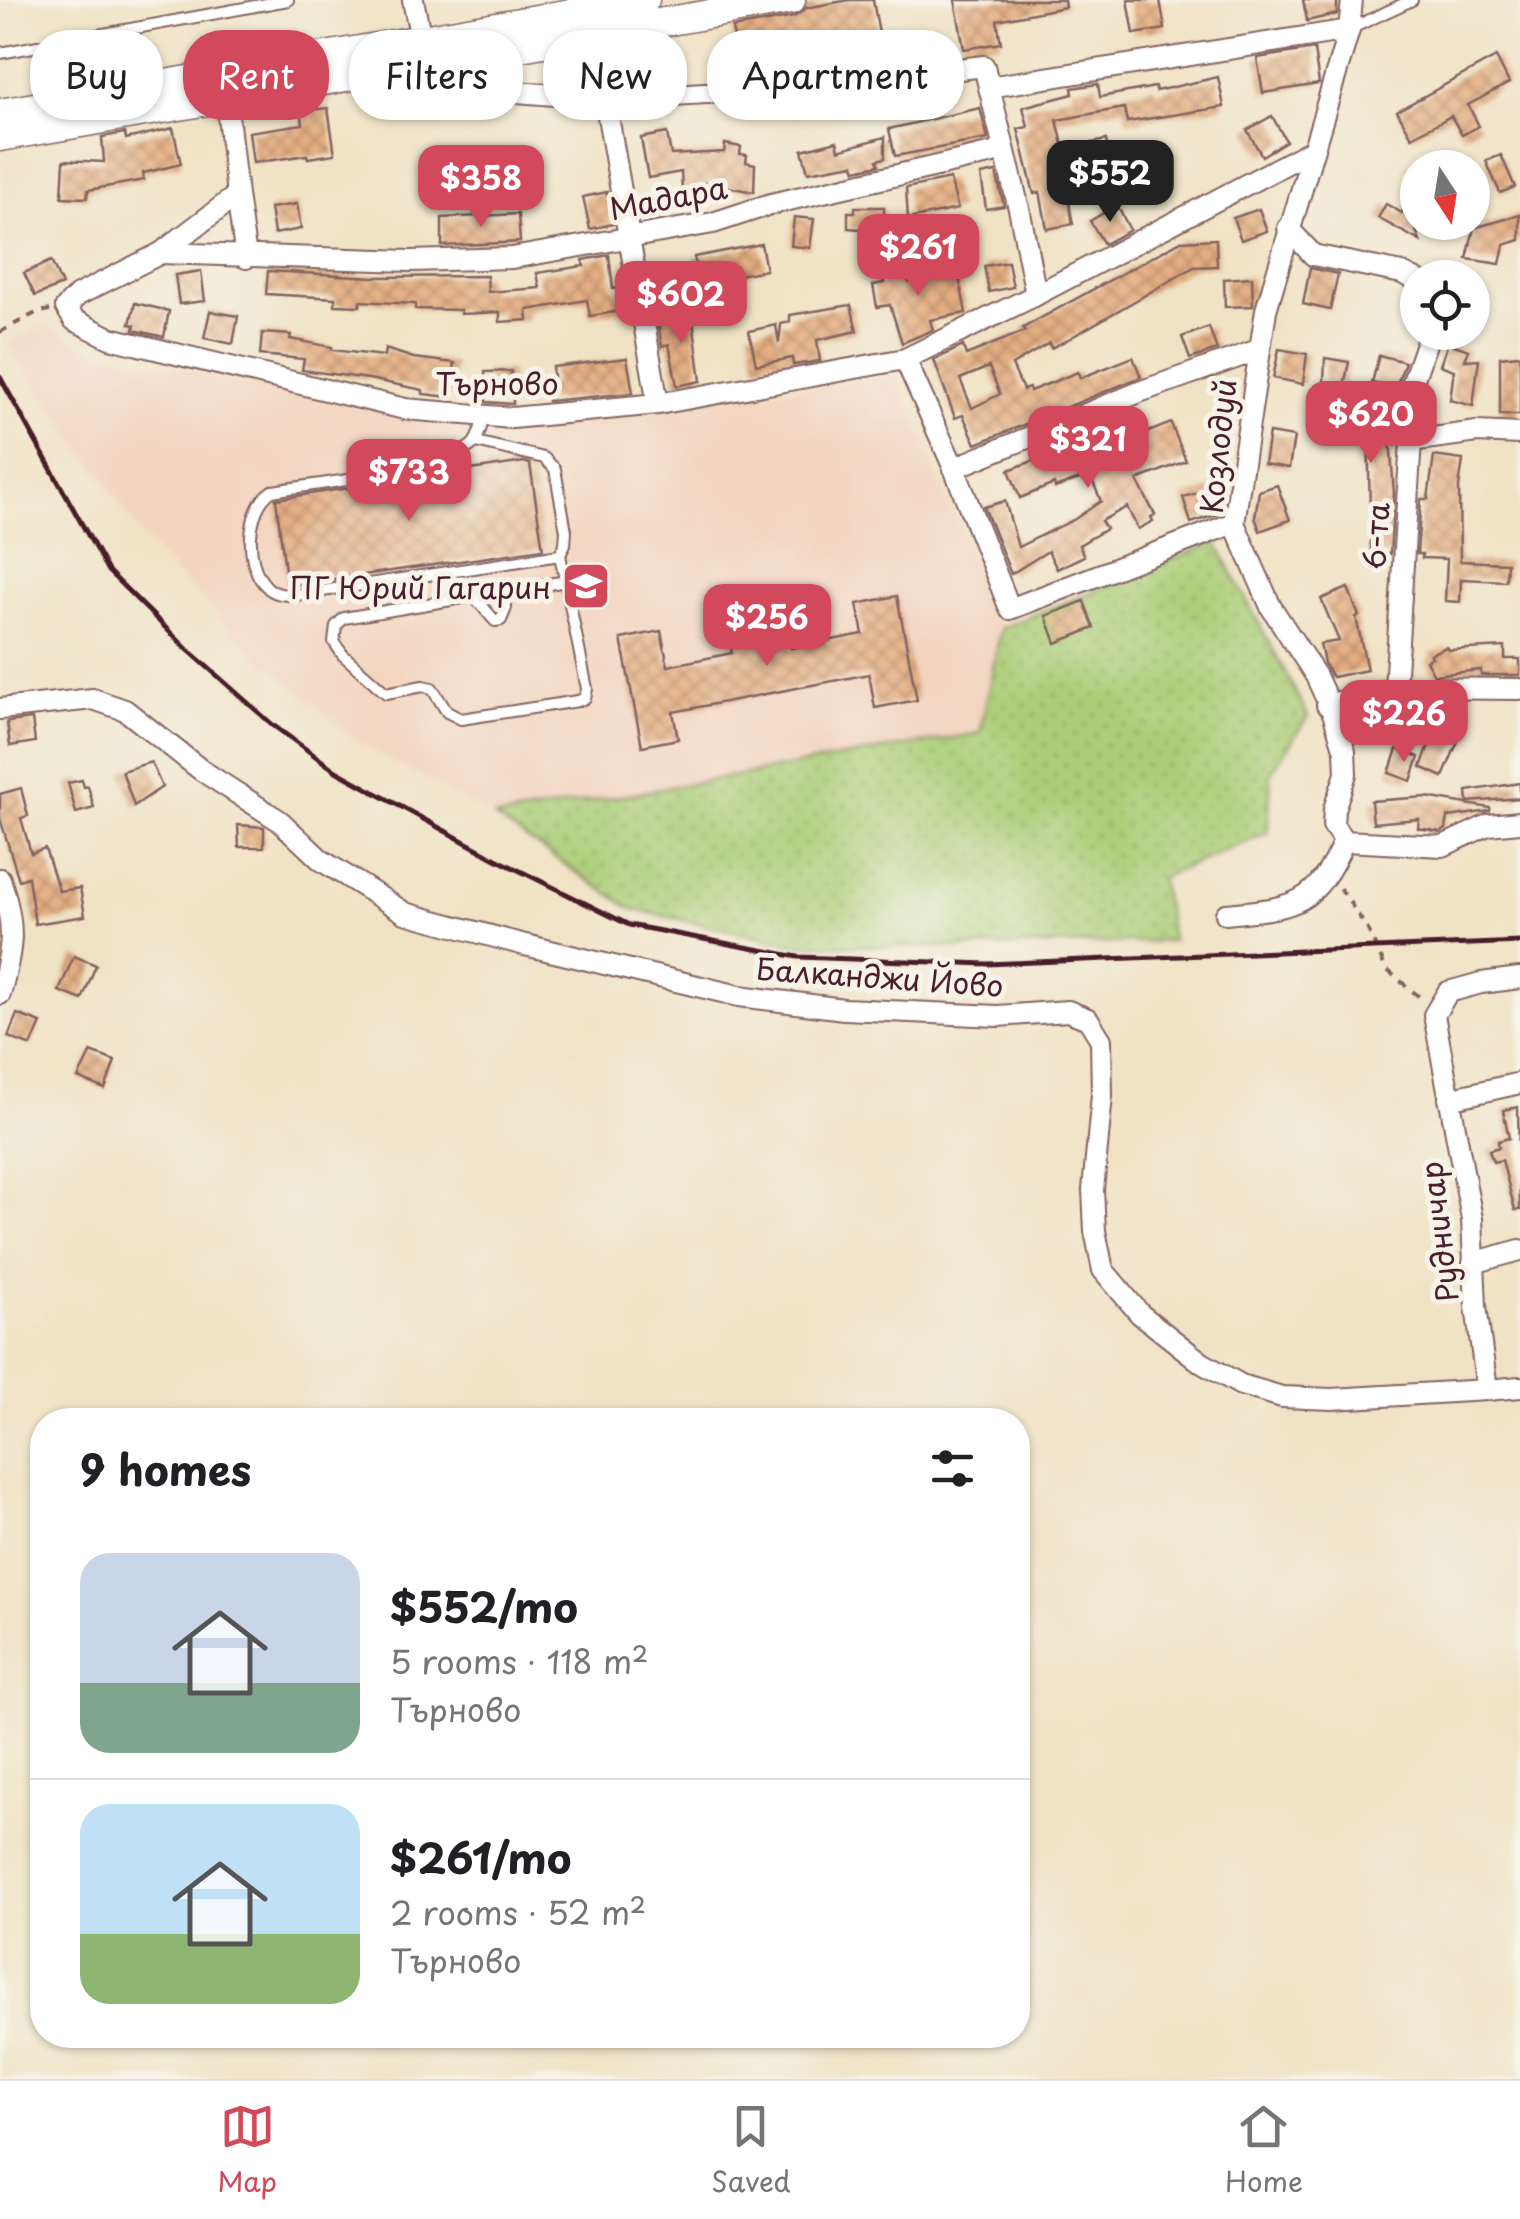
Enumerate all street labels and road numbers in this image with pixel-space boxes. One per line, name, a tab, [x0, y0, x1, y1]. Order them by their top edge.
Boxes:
street label: Мадара	[605, 164, 731, 230]
street label: Търново	[435, 360, 559, 405]
street label: Козлодуй	[1188, 377, 1246, 515]
street label: 6-та	[1350, 500, 1400, 571]
street label: Балканджи Йово	[755, 945, 1005, 1007]
street label: Рудничар	[1407, 1159, 1469, 1305]

